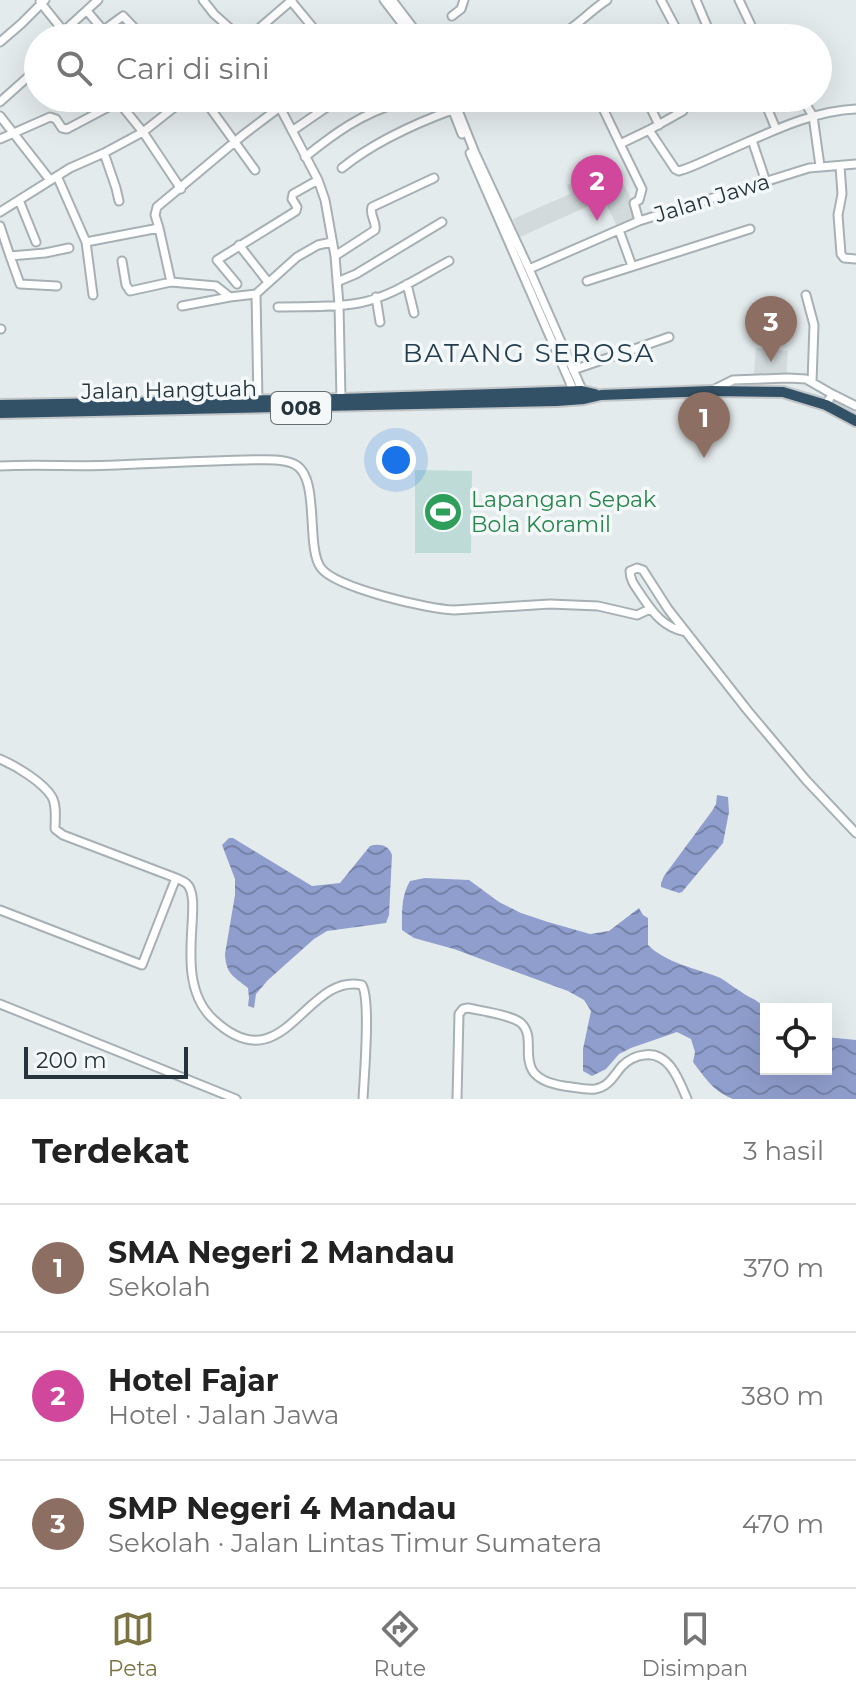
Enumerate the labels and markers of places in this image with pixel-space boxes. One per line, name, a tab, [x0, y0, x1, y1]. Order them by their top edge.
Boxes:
pin: 2	[571, 155, 623, 221]
pin: 3	[745, 296, 797, 362]
pin: 1	[678, 392, 730, 458]
place label: Lapangan Sepak Bola Koramil	[471, 486, 657, 538]
sports icon: Lapangan Sepak Bola Koramil	[422, 491, 464, 533]

